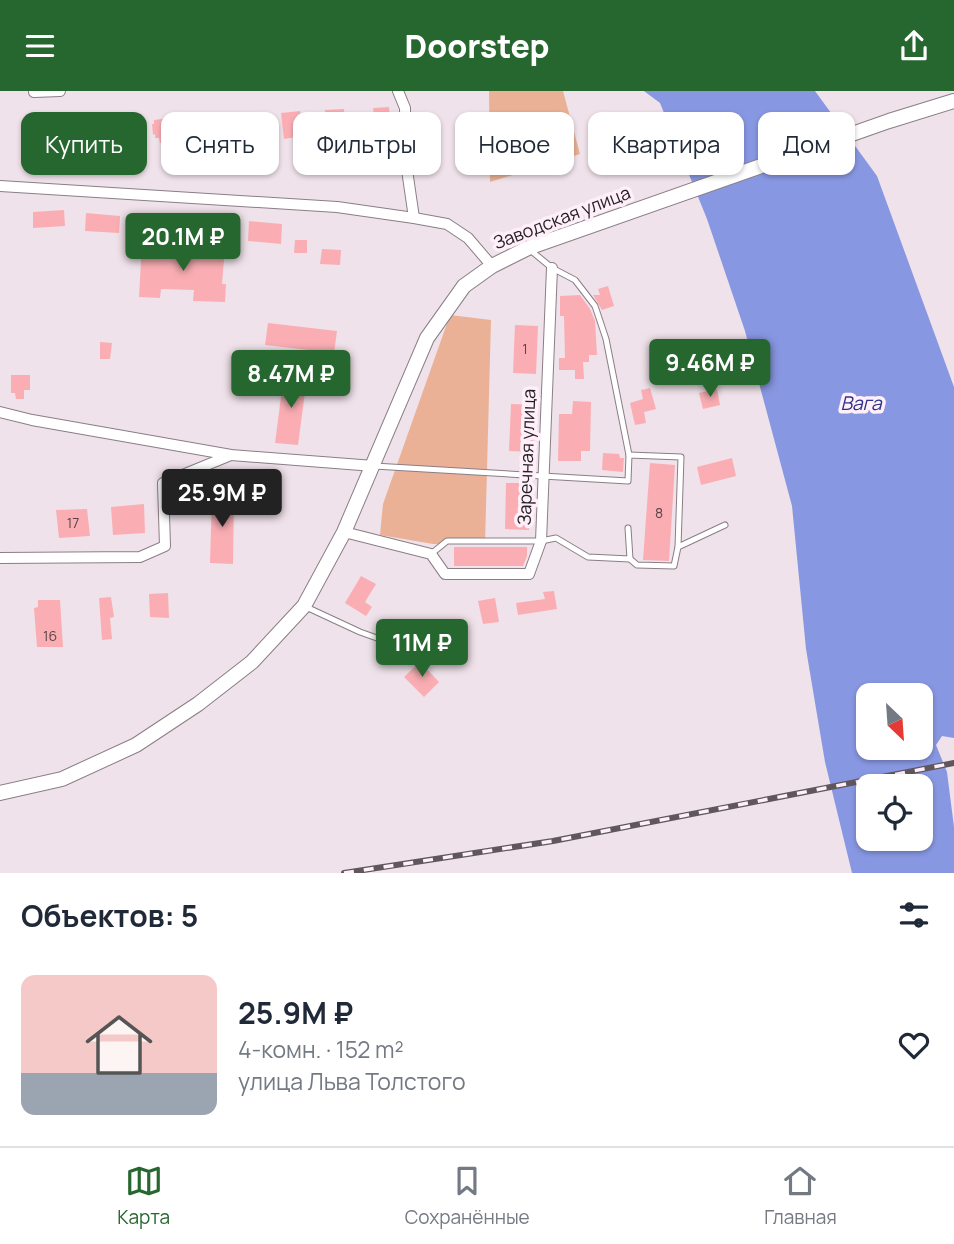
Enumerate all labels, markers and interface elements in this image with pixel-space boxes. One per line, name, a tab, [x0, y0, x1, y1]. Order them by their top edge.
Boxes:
text: Doorstep	[404, 24, 550, 68]
icon: menu	[21, 27, 59, 65]
icon: share	[895, 27, 933, 65]
chip: Купить	[21, 112, 147, 175]
chip: Снять	[161, 112, 279, 175]
chip: Фильтры	[293, 112, 441, 175]
chip: Новое	[455, 112, 574, 175]
chip: Квартира	[588, 112, 744, 175]
chip: Дом	[758, 112, 855, 175]
street label: Заводская улица	[490, 180, 634, 254]
pin: 20.1M ₽	[118, 213, 248, 273]
text: 20.1M ₽	[141, 220, 225, 252]
house number: 1	[522, 339, 528, 358]
pin: 9.46M ₽	[645, 339, 775, 399]
text: 9.46M ₽	[665, 346, 755, 378]
pin: 8.47M ₽	[226, 351, 356, 410]
text: 8.47M ₽	[247, 357, 335, 389]
street label: Заречная улица	[512, 388, 540, 526]
water label: Вага	[840, 390, 883, 416]
pin: 25.9M ₽	[157, 469, 287, 529]
text: 25.9M ₽	[178, 476, 266, 508]
house number: 8	[655, 503, 663, 522]
house number: 17	[67, 513, 79, 532]
pin: 11M ₽	[373, 619, 471, 679]
house number: 16	[43, 626, 57, 645]
text: 11M ₽	[392, 626, 452, 658]
north arrow	[856, 683, 933, 759]
map controls	[856, 683, 933, 851]
button: locate	[856, 774, 933, 851]
text: Объектов: 5	[21, 895, 198, 936]
icon: filters	[895, 896, 933, 934]
text: 25.9M ₽	[238, 992, 353, 1033]
icon: home	[77, 1003, 161, 1087]
icon: heart	[895, 1026, 933, 1064]
text: 4-комн. · 152 m²	[238, 1033, 404, 1065]
text: улица Льва Толстого	[238, 1065, 466, 1097]
tab: Карта	[117, 1162, 170, 1230]
tab: Сохранённые	[405, 1162, 530, 1230]
tab: Главная	[764, 1162, 837, 1230]

